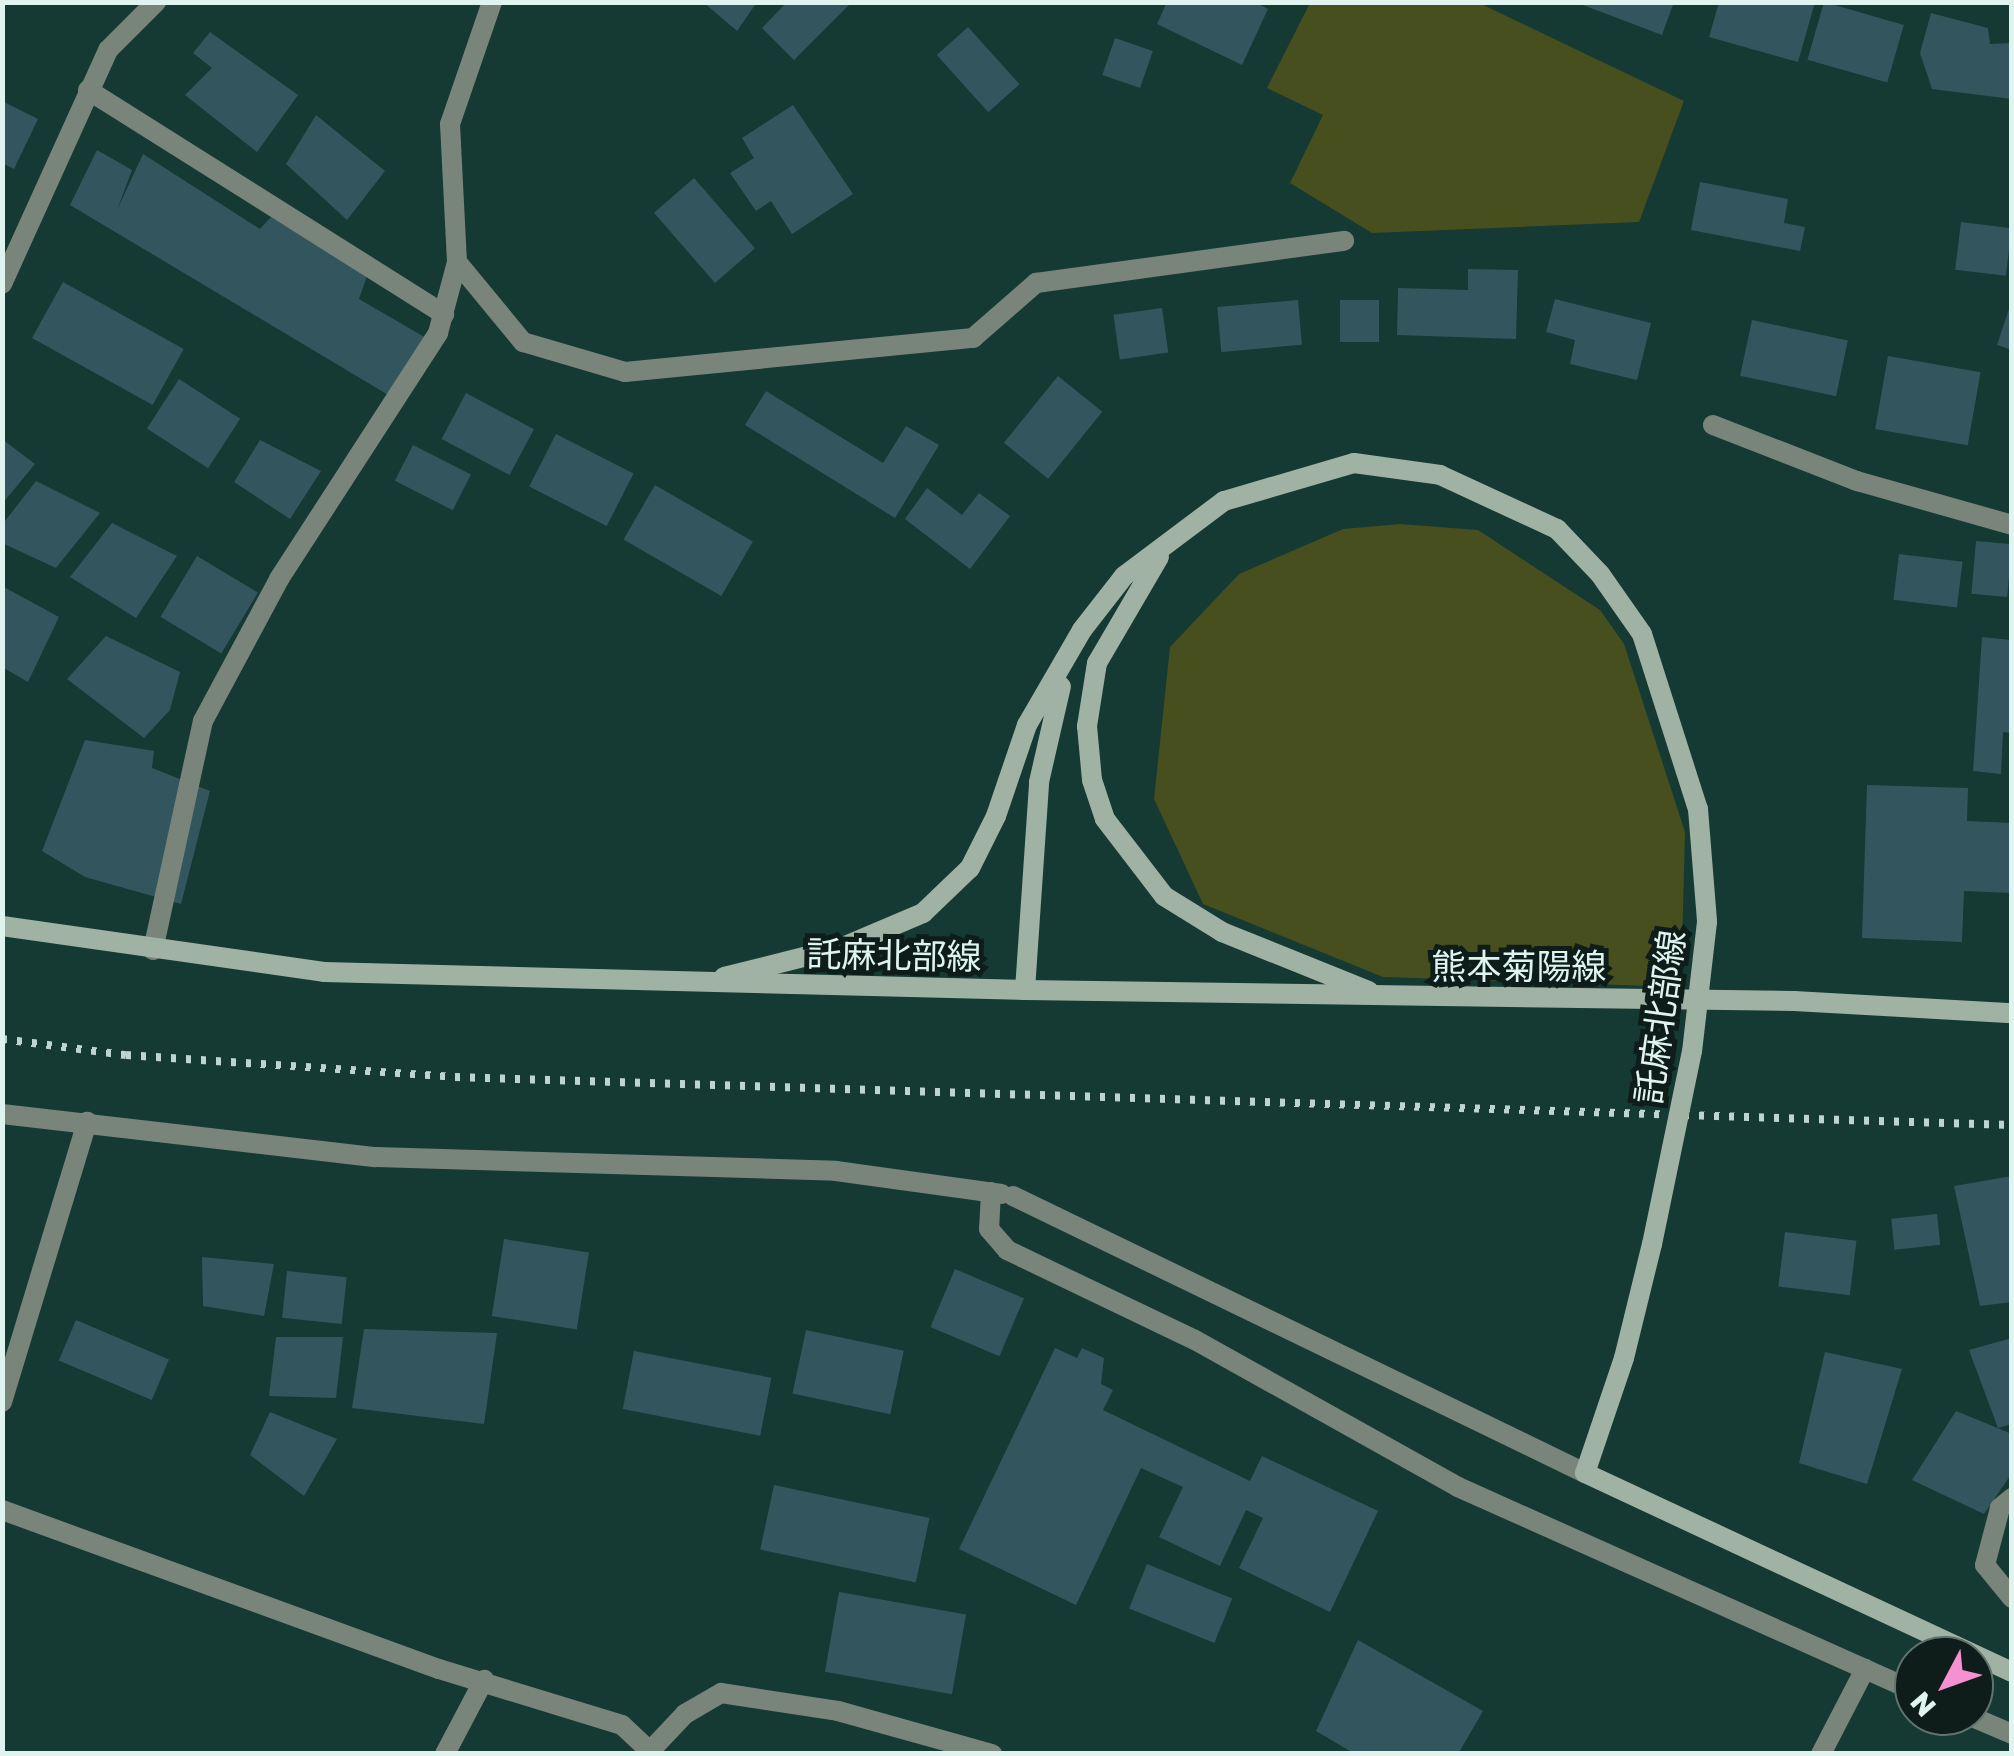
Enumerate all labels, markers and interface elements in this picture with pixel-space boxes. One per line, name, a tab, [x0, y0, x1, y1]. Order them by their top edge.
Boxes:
street label: 託麻北部線	[1627, 927, 1693, 1107]
street label: 託麻北部線	[806, 932, 982, 978]
street label: 熊本菊陽線	[1432, 945, 1606, 987]
north arrow	[1894, 1636, 1994, 1736]
text: N	[1903, 1686, 1942, 1724]

